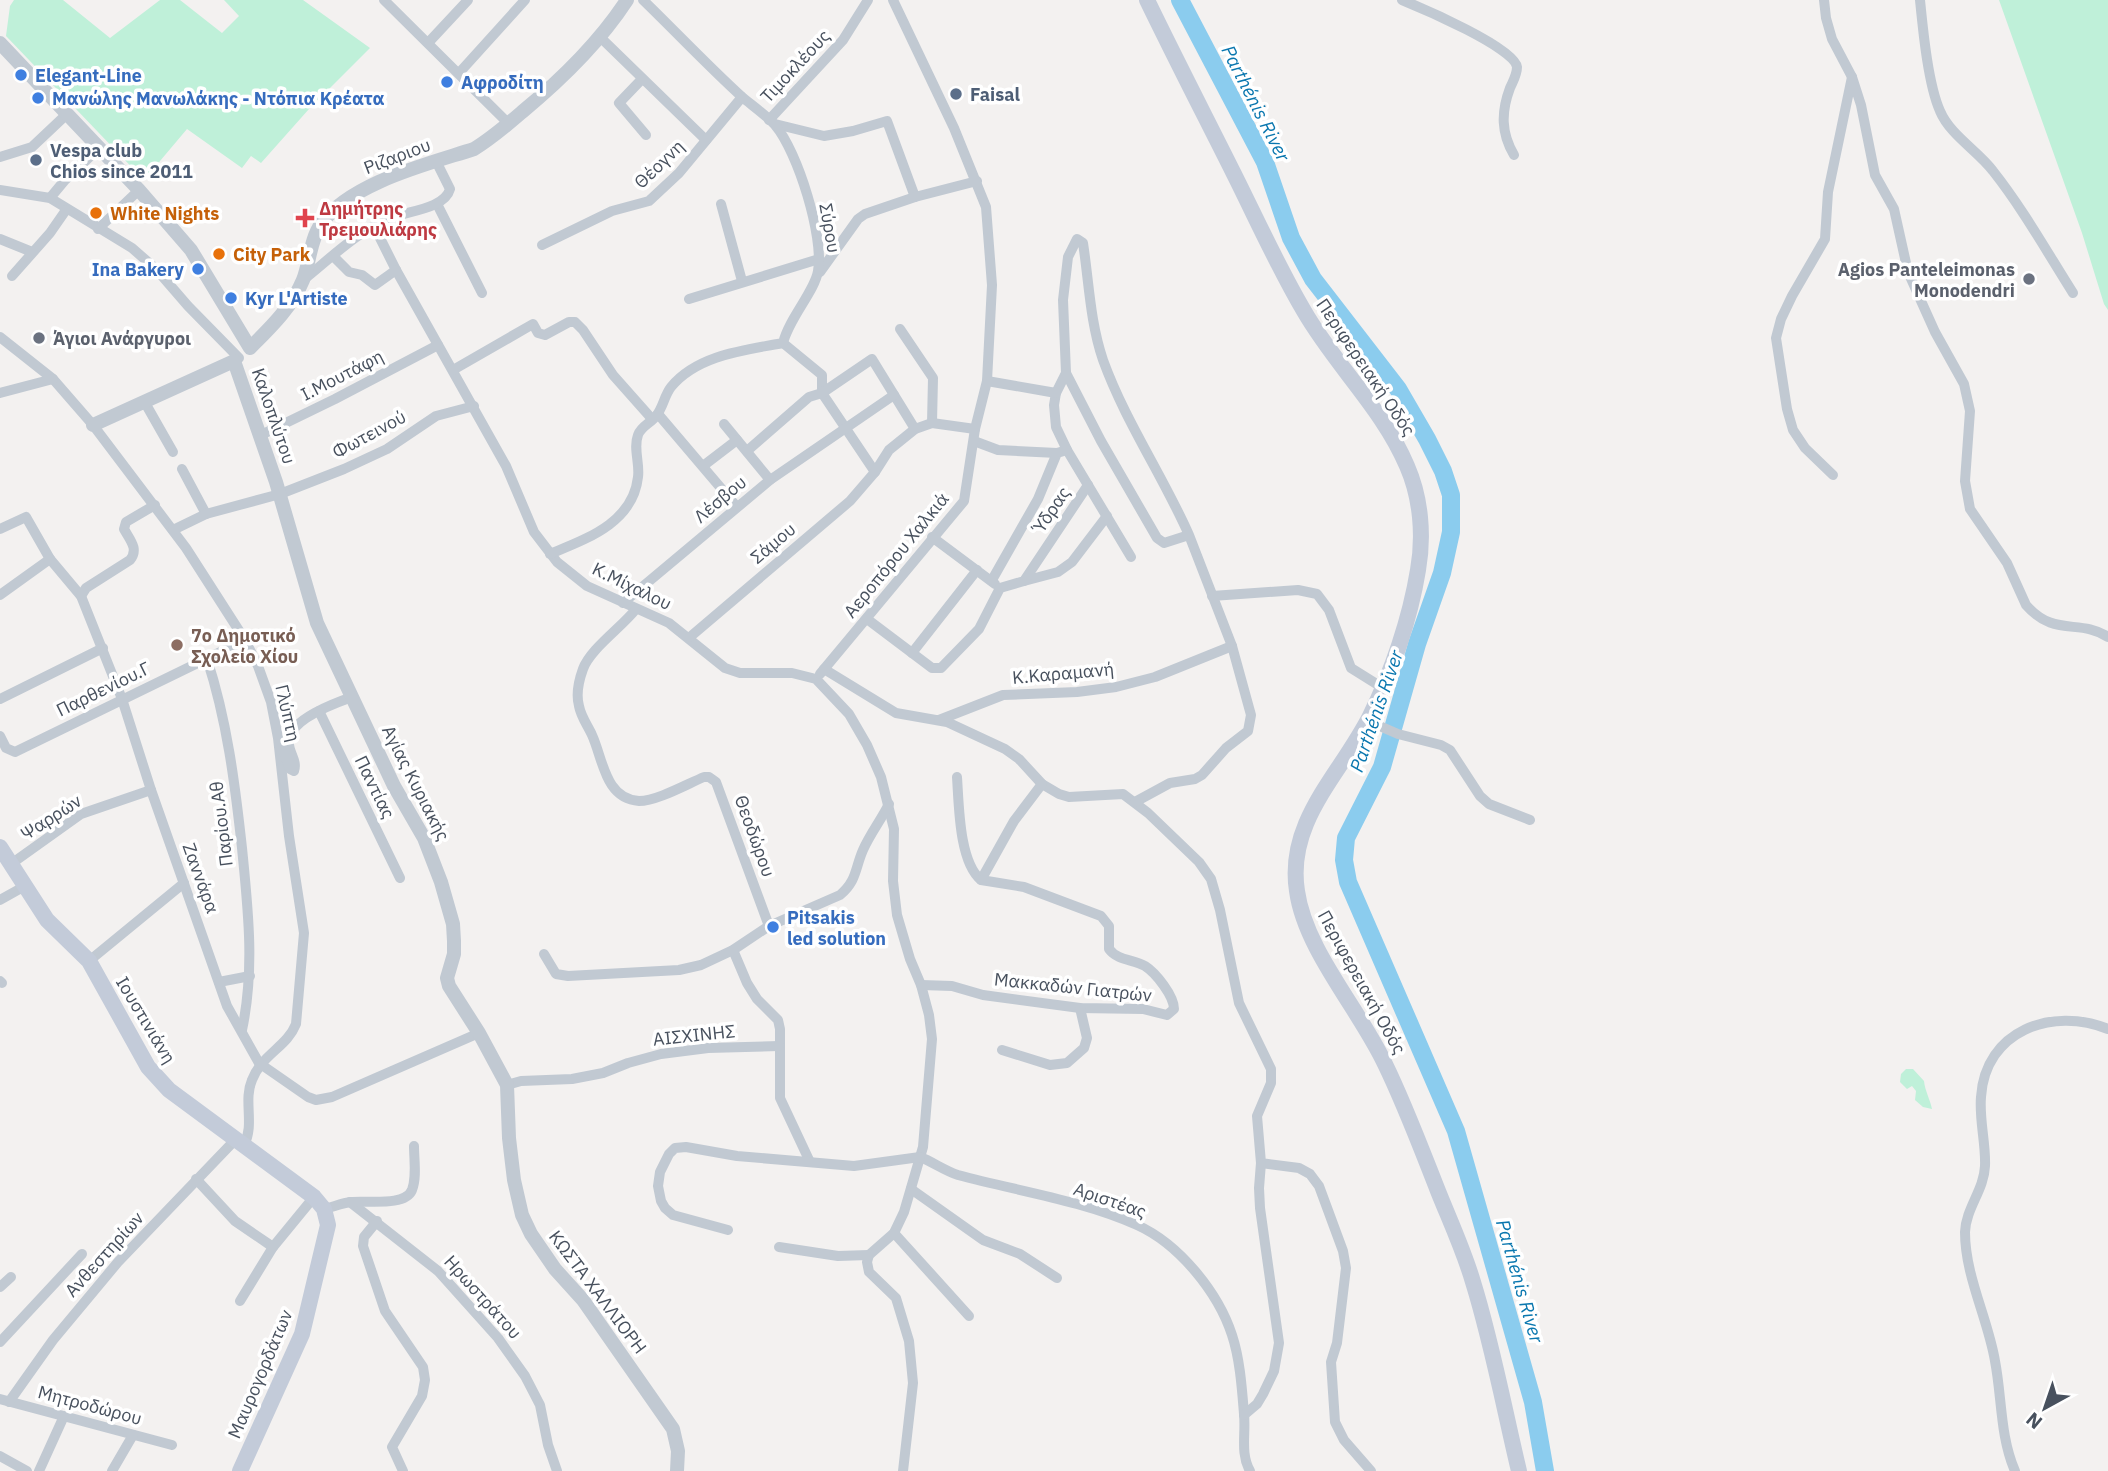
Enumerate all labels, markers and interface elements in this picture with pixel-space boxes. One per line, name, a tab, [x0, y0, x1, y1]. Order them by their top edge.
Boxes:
street label: Τιμοκλέους	[755, 24, 835, 107]
water label: Parthénis River	[1216, 41, 1296, 166]
place label: Elegant-Line	[35, 64, 142, 87]
marker: Elegant-Line	[13, 67, 29, 83]
place label: Αφροδίτη	[461, 71, 544, 94]
marker: Αφροδίτη	[439, 74, 455, 90]
place label: Faisal	[970, 83, 1021, 106]
marker: Faisal	[948, 86, 964, 102]
place label: Μανώλης Μανωλάκης - Ντόπια Κρέατα	[52, 87, 385, 110]
marker: Μανώλης Μανωλάκης - Ντόπια Κρέατα	[30, 90, 46, 106]
street label: Ριζαριου	[360, 133, 434, 179]
street label: Θέογνη	[629, 135, 689, 193]
place label: Vespa club Chios since 2011	[50, 139, 193, 183]
marker: Vespa club Chios since 2011	[28, 152, 44, 168]
place label: Δημήτρης Τρεμουλιάρης	[319, 197, 437, 241]
street label: Σύρου	[814, 201, 846, 255]
place label: White Nights	[110, 202, 219, 225]
marker: White Nights	[88, 205, 104, 221]
marker: Δημήτρης Τρεμουλιάρης	[297, 210, 313, 226]
place label: City Park	[233, 243, 311, 266]
marker: City Park	[211, 246, 227, 262]
place label: Ina Bakery	[92, 258, 184, 281]
place label: Agios Panteleimonas Monodendri	[1838, 258, 2015, 302]
marker: Ina Bakery	[190, 261, 206, 277]
marker: Agios Panteleimonas Monodendri	[2021, 271, 2037, 287]
place label: Kyr L'Artiste	[245, 287, 348, 310]
marker: Kyr L'Artiste	[223, 290, 239, 306]
street label: Περιφερειακή Οδός	[1311, 294, 1421, 440]
place label: Άγιοι Ανάργυροι	[53, 327, 191, 350]
marker: Άγιοι Ανάργυροι	[31, 330, 47, 346]
street label: Ι.Μουτάφη	[297, 344, 387, 406]
street label: Καλοπλύτου	[247, 365, 301, 467]
street label: Φωτεινού	[328, 405, 410, 463]
street label: Λέσβου	[689, 470, 751, 528]
street label: Ύδρας	[1027, 482, 1075, 539]
street label: Αεροπόρου Χαλκιά	[838, 488, 954, 622]
street label: Σάμου	[746, 517, 800, 569]
street label: Κ.Μίχαλου	[589, 557, 675, 615]
place label: 7ο Δημοτικό Σχολείο Χίου	[191, 624, 298, 668]
marker: 7ο Δημοτικό Σχολείο Χίου	[169, 637, 185, 653]
water label: Parthénis River	[1344, 646, 1408, 775]
street label: Παρθενίου.Γ	[52, 656, 154, 722]
street label: Κ.Καραμανή	[1011, 657, 1115, 689]
street label: Γλύπτη	[270, 682, 306, 744]
street label: Αγίας Κυριακής	[377, 721, 455, 845]
street label: Παντίας	[350, 752, 400, 823]
street label: Παρίου.Αθ	[204, 780, 238, 868]
street label: Ψαρρών	[16, 789, 86, 845]
street label: Θεοδώρου	[730, 792, 780, 880]
street label: Ζαννάρα	[178, 840, 224, 916]
place label: Pitsakis led solution	[787, 906, 886, 950]
street label: Περιφερειακή Οδός	[1313, 906, 1411, 1058]
marker: Pitsakis led solution	[765, 919, 781, 935]
street label: Μακκαδών Γιατρών	[993, 967, 1153, 1007]
street label: Ιουστινιάνη	[111, 972, 181, 1068]
street label: ΑΙΣΧΙΝΗΣ	[652, 1019, 736, 1051]
street label: Αριστέας	[1071, 1177, 1150, 1223]
street label: Ανθεστηρίων	[60, 1207, 148, 1301]
water label: Parthénis River	[1491, 1217, 1549, 1347]
street label: ΚΩΣΤΑ ΧΑΛΛΙΟΡΗ	[544, 1226, 652, 1358]
street label: Ηρωστράτου	[439, 1250, 527, 1344]
street label: Μαυρογορδάτων	[223, 1306, 297, 1442]
north arrow	[2010, 1373, 2080, 1443]
street label: Μητροδώρου	[36, 1380, 144, 1430]
text: N	[2021, 1407, 2047, 1435]

